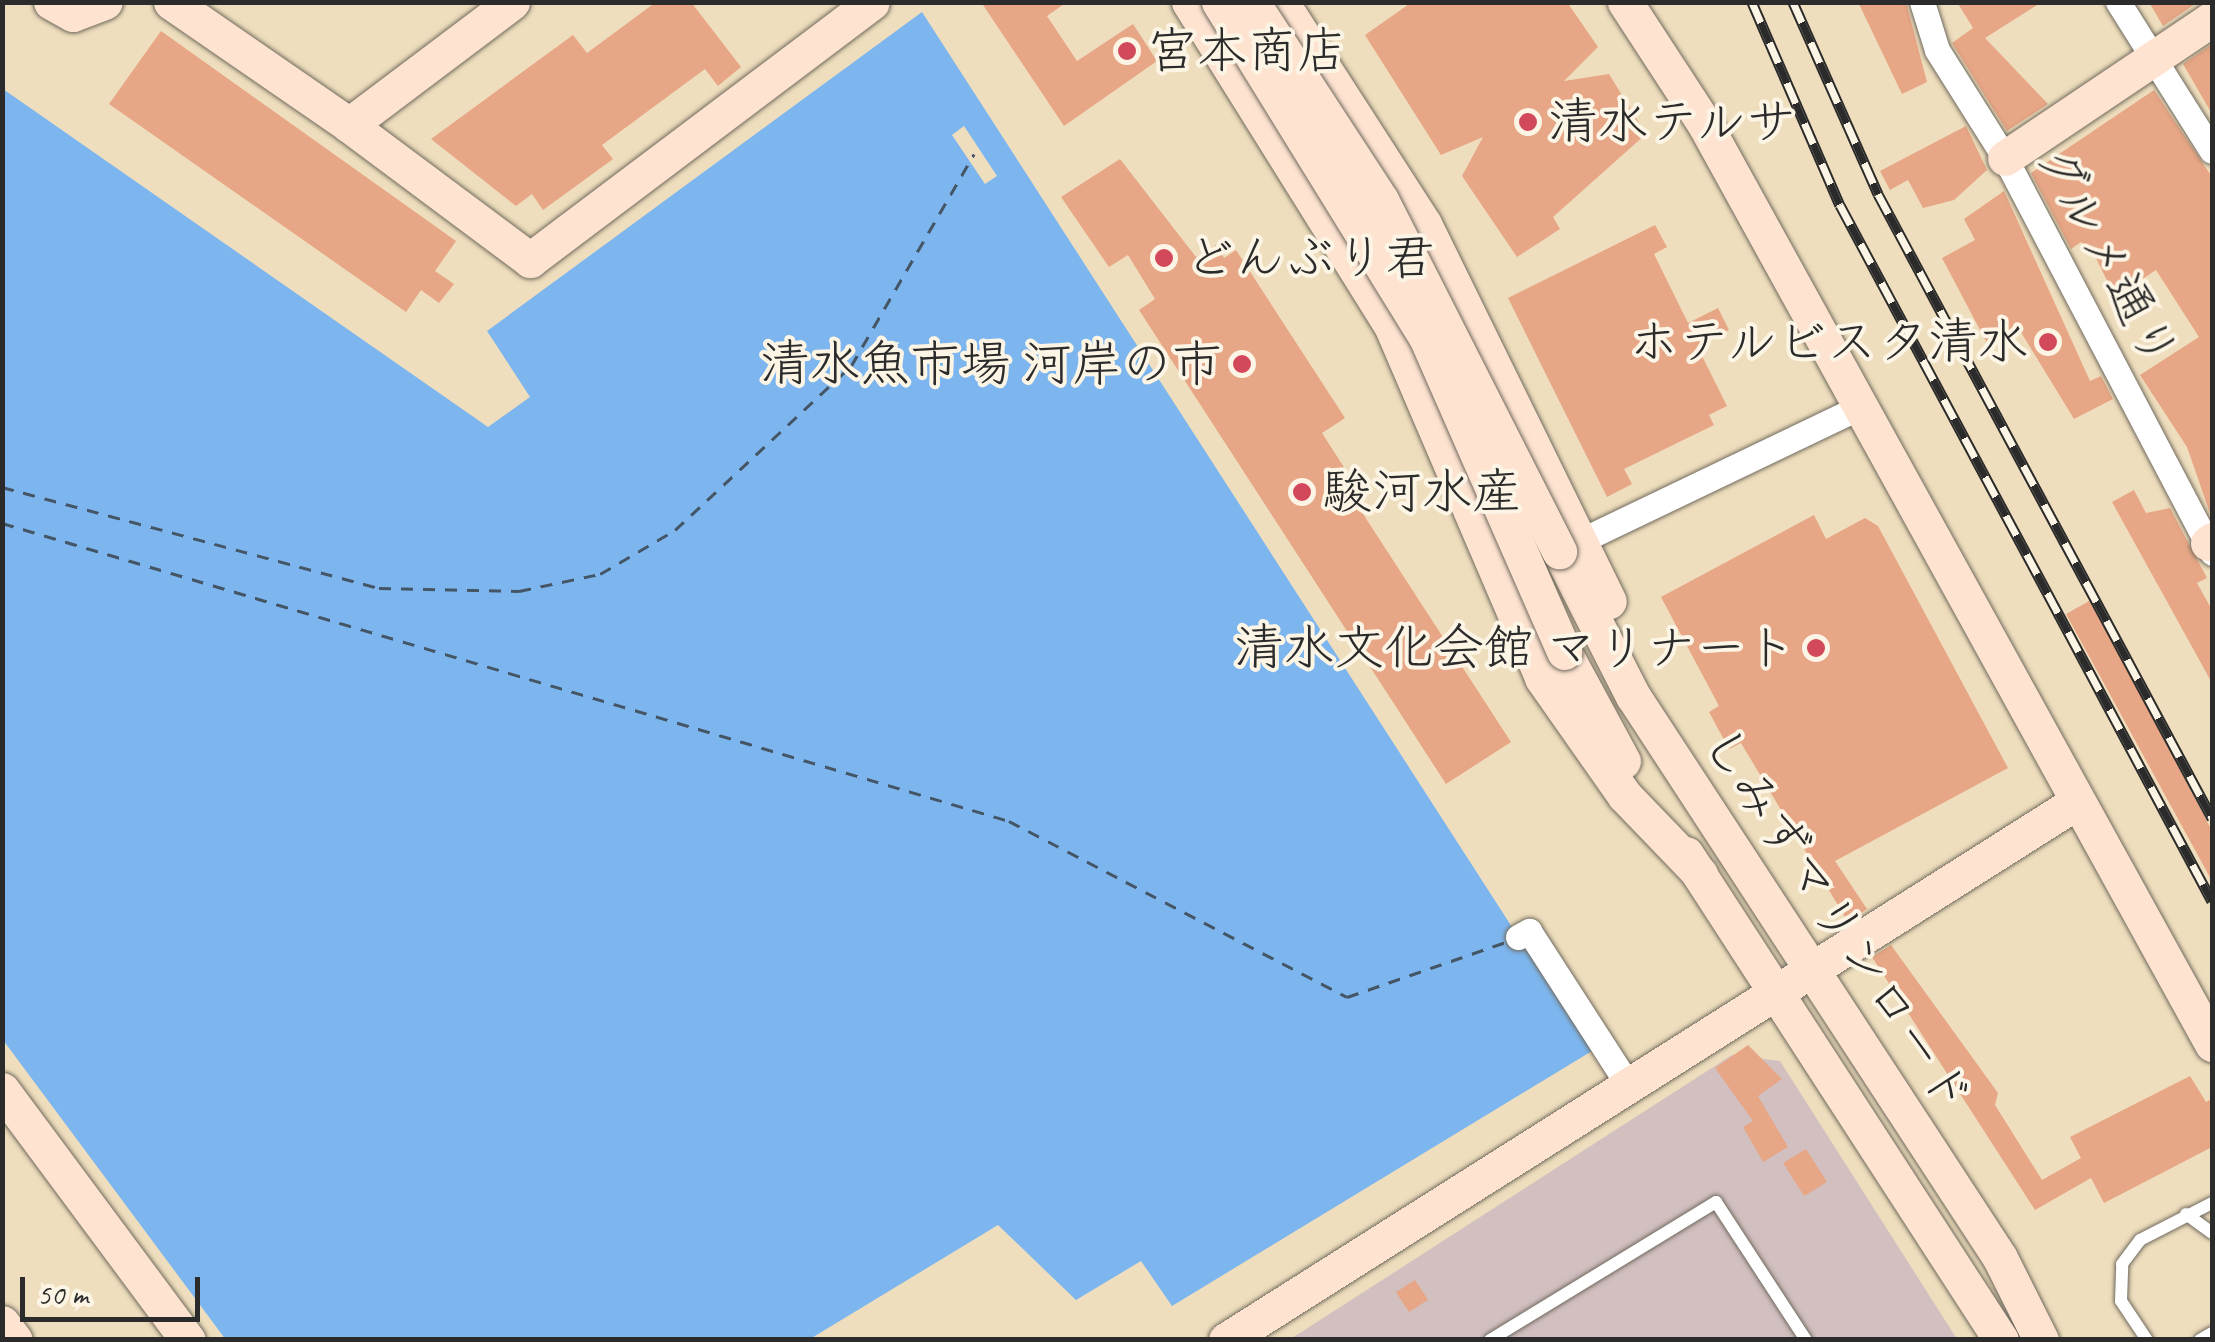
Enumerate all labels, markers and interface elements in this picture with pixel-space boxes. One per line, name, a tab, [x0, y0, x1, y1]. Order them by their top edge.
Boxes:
place label: 宮本商店	[1147, 21, 1347, 81]
marker: 宮本商店	[1116, 40, 1138, 62]
place label: 清水テルサ	[1548, 92, 1798, 152]
marker: 清水テルサ	[1517, 111, 1539, 133]
street label: グルメ通り	[2022, 132, 2192, 380]
place label: どんぶり君	[1184, 228, 1434, 288]
marker: どんぶり君	[1153, 247, 1175, 269]
place label: ホテルビスタ清水	[1628, 312, 2028, 372]
marker: ホテルビスタ清水	[2037, 331, 2059, 353]
place label: 清水魚市場 河岸の市	[760, 334, 1222, 394]
marker: 清水魚市場 河岸の市	[1231, 353, 1253, 375]
place label: 駿河水産	[1322, 462, 1522, 522]
marker: 駿河水産	[1291, 481, 1313, 503]
place label: 清水文化会館 マリナート	[1234, 618, 1796, 678]
marker: 清水文化会館 マリナート	[1805, 637, 1827, 659]
street label: しみずマリンロード	[1690, 715, 1986, 1125]
scale bar	[25, 1257, 205, 1319]
text: 50 m	[37, 1275, 88, 1313]

